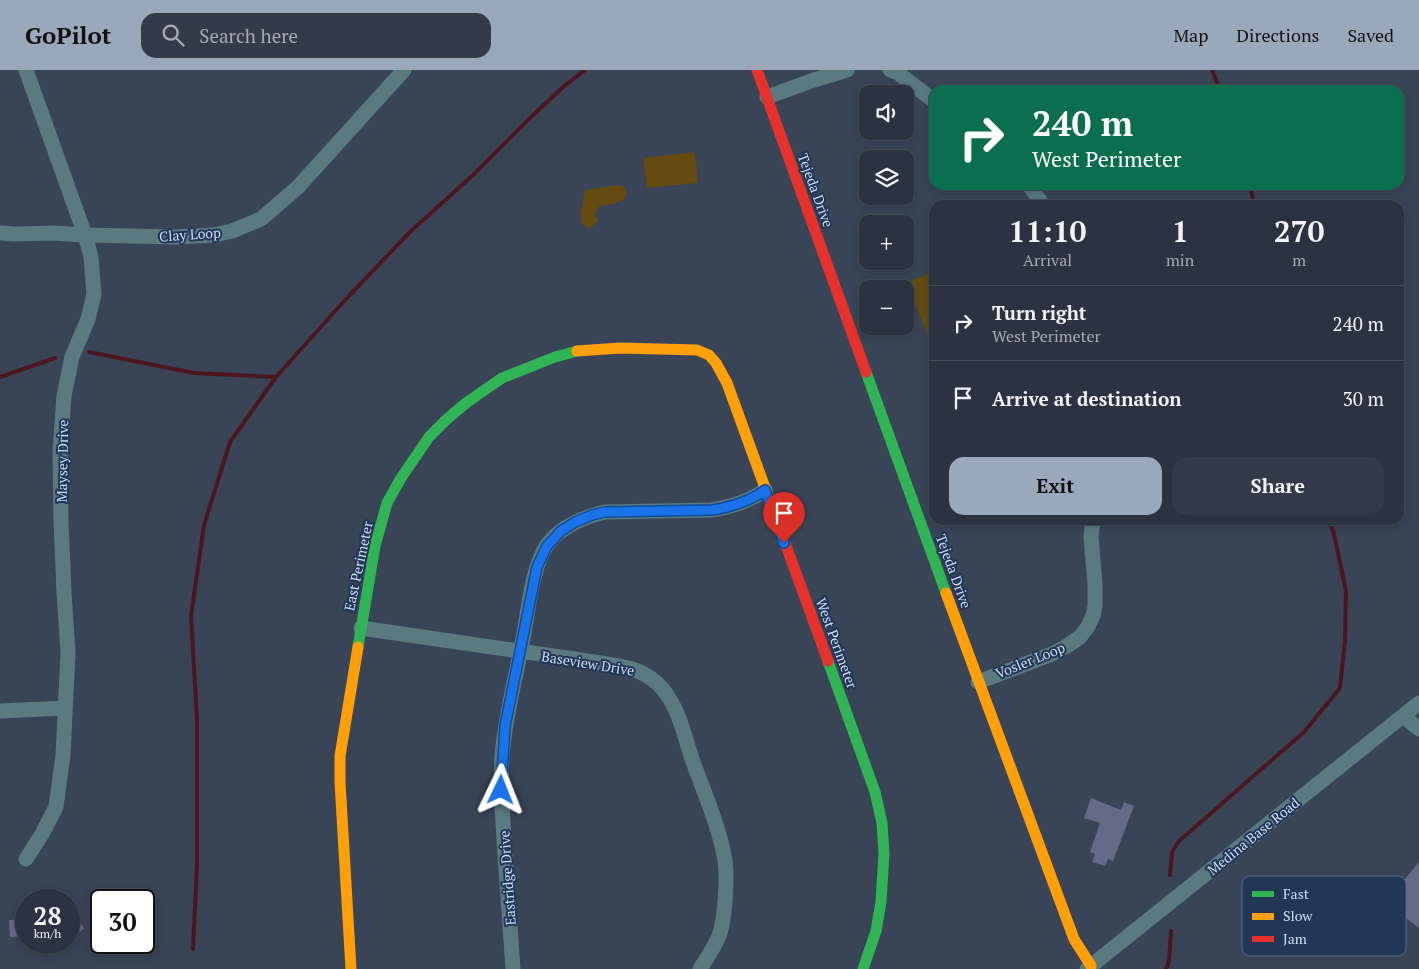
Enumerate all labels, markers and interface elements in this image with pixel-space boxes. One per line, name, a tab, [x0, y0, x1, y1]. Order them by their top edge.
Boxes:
search box	[141, 13, 491, 58]
text: GoPilot	[25, 19, 111, 51]
icon: search	[159, 21, 187, 49]
text: Search here	[199, 23, 298, 48]
text: Map	[1173, 23, 1208, 47]
text: Directions	[1236, 23, 1319, 47]
text: Saved	[1347, 23, 1394, 47]
map controls	[859, 85, 914, 335]
button: sound	[859, 85, 914, 140]
text: 240 m	[1032, 100, 1133, 146]
icon: right	[949, 105, 1014, 170]
text: West Perimeter	[1032, 144, 1182, 173]
street label: Tejeda Drive	[794, 150, 838, 230]
button: layers	[859, 150, 914, 205]
text: 11:10	[1008, 211, 1087, 251]
text: 1	[1172, 211, 1189, 251]
text: 270	[1274, 211, 1325, 251]
button: +	[859, 215, 914, 270]
street label: Clay Loop	[158, 222, 222, 246]
text: Arrival	[1023, 249, 1072, 271]
text: min	[1166, 249, 1194, 271]
text: m	[1292, 249, 1306, 271]
button: −	[859, 280, 914, 335]
text: Turn right	[992, 300, 1086, 325]
icon: right	[949, 309, 977, 337]
text: 240 m	[1333, 311, 1384, 336]
text: West Perimeter	[992, 325, 1101, 347]
icon: arrive	[949, 384, 977, 412]
text: Arrive at destination	[992, 386, 1181, 411]
text: 30 m	[1343, 386, 1384, 411]
street label: Maysey Drive	[52, 419, 72, 503]
button: Exit	[949, 457, 1162, 515]
button: Share	[1172, 457, 1384, 515]
pin	[763, 492, 805, 543]
icon: arrive	[770, 499, 798, 527]
street label: East Perimeter	[339, 519, 377, 613]
street label: Tejeda Drive	[932, 531, 976, 611]
street label: West Perimeter	[812, 595, 862, 692]
street label: Vosler Loop	[992, 637, 1068, 683]
street label: Baseview Drive	[540, 646, 636, 680]
position arrow	[474, 763, 526, 815]
street label: Medina Base Road	[1203, 793, 1303, 879]
street label: Eastridge Drive	[494, 830, 520, 926]
legend	[1242, 876, 1406, 956]
text: Fast	[1283, 884, 1310, 903]
speed limit sign: 30	[90, 889, 155, 954]
text: 28	[33, 899, 62, 932]
text: Slow	[1283, 906, 1313, 925]
text: km/h	[34, 926, 61, 941]
text: Jam	[1283, 929, 1307, 948]

